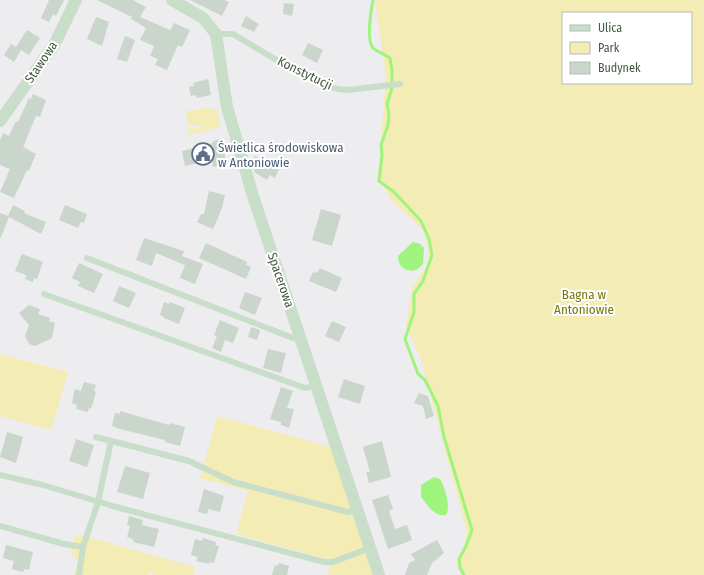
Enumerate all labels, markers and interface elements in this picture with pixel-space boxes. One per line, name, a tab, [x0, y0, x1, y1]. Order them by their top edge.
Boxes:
legend	[562, 12, 692, 84]
text: Ulica	[598, 21, 622, 35]
street label: Stawowa	[22, 38, 60, 86]
text: Park	[598, 41, 620, 55]
street label: Konstytucji	[275, 53, 335, 93]
text: Budynek	[598, 61, 641, 75]
place label: Świetlica środowiskowa w Antoniowie	[218, 140, 344, 170]
public building icon: Świetlica środowiskowa w Antoniowie	[190, 141, 216, 167]
street label: Spacerowa	[265, 251, 297, 309]
park label: Bagna w Antoniowie	[554, 287, 614, 317]

